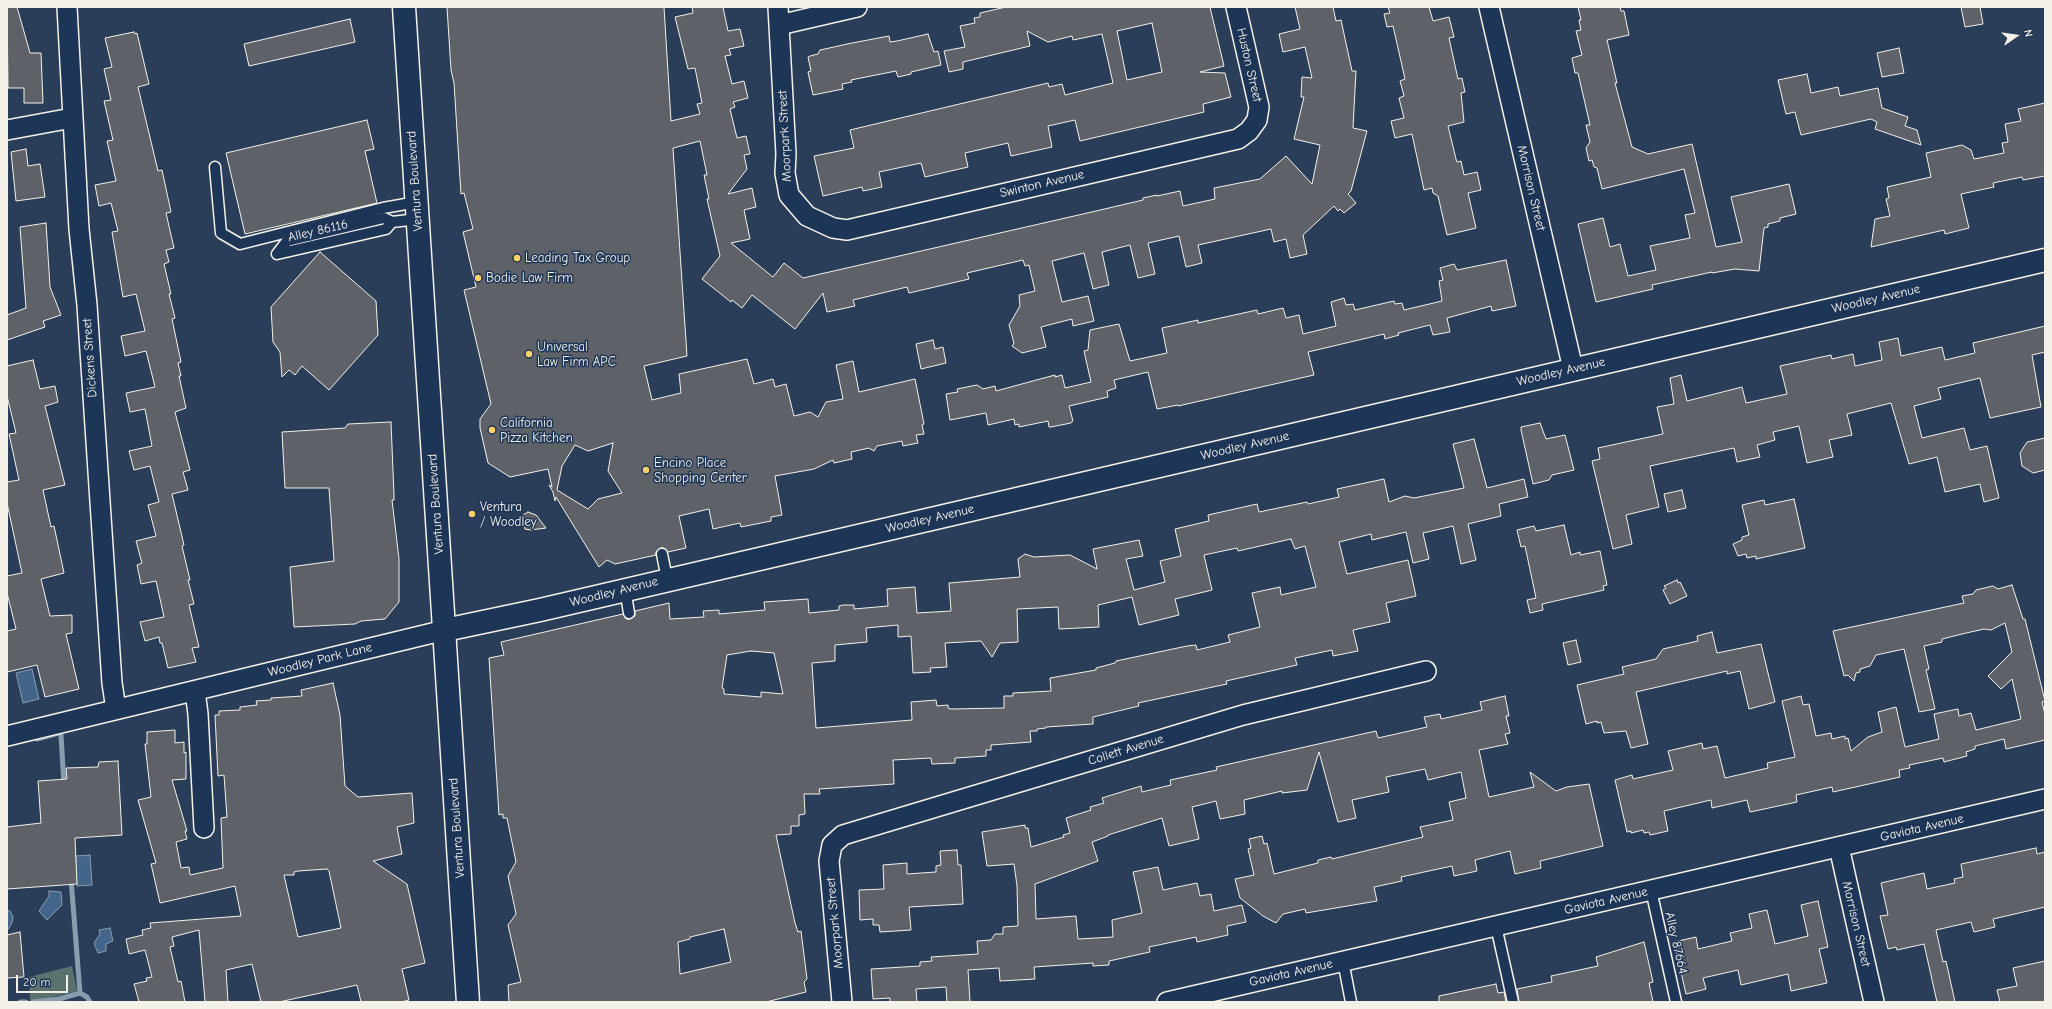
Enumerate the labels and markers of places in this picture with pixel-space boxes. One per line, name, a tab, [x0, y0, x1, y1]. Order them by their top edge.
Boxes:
place label: Leading Tax Group	[525, 250, 630, 266]
marker: Leading Tax Group	[512, 253, 522, 263]
place label: Bodie Law Firm	[486, 270, 573, 286]
marker: Bodie Law Firm	[473, 273, 483, 283]
place label: Universal Law Firm APC	[537, 339, 616, 370]
marker: Universal Law Firm APC	[524, 349, 534, 359]
place label: California Pizza Kitchen	[500, 415, 573, 446]
marker: California Pizza Kitchen	[487, 425, 497, 435]
place label: Encino Place Shopping Center	[654, 455, 747, 486]
marker: Encino Place Shopping Center	[641, 465, 651, 475]
place label: Ventura / Woodley	[480, 499, 537, 530]
marker: Ventura / Woodley	[467, 509, 477, 519]

